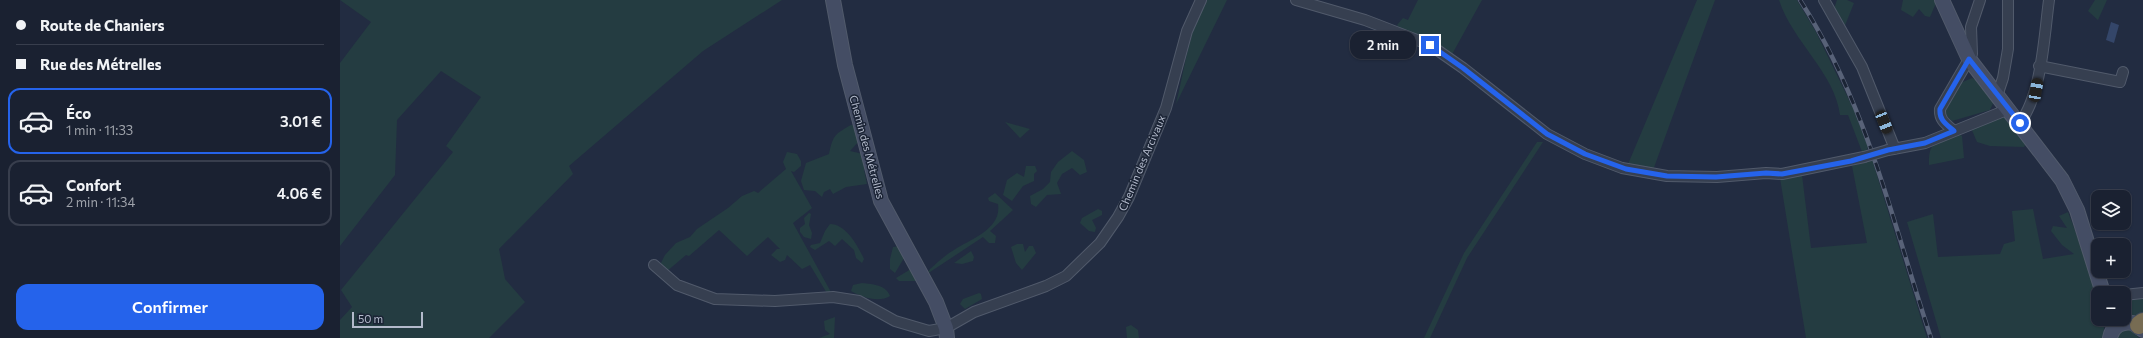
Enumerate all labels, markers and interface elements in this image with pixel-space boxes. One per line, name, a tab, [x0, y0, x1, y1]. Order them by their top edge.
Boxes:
text: Route de Chaniers	[40, 16, 165, 34]
callout: 2 min	[1350, 31, 1416, 59]
route end	[1421, 36, 1439, 54]
text: 2 min	[1367, 37, 1399, 53]
text: Rue des Métrelles	[40, 55, 162, 73]
car	[2028, 77, 2044, 103]
street label: Chemin des Métrelles	[847, 94, 888, 200]
icon: car	[18, 103, 54, 139]
text: Éco	[66, 104, 91, 122]
car	[1874, 109, 1894, 135]
text: 3.01 €	[280, 112, 322, 130]
street label: Chemin des Arcivaux	[1115, 113, 1168, 213]
route start	[2011, 114, 2029, 132]
text: 1 min · 11:33	[66, 122, 133, 138]
icon: car	[18, 175, 54, 211]
text: Confort	[66, 176, 121, 194]
text: 4.06 €	[277, 184, 322, 202]
map controls	[2091, 190, 2131, 326]
button: layers	[2091, 190, 2131, 230]
text: 2 min · 11:34	[66, 194, 135, 210]
button: +	[2091, 238, 2131, 278]
button: Confirmer	[16, 284, 324, 330]
button: −	[2091, 286, 2131, 326]
scale bar	[352, 310, 423, 329]
text: 50 m	[358, 312, 383, 325]

